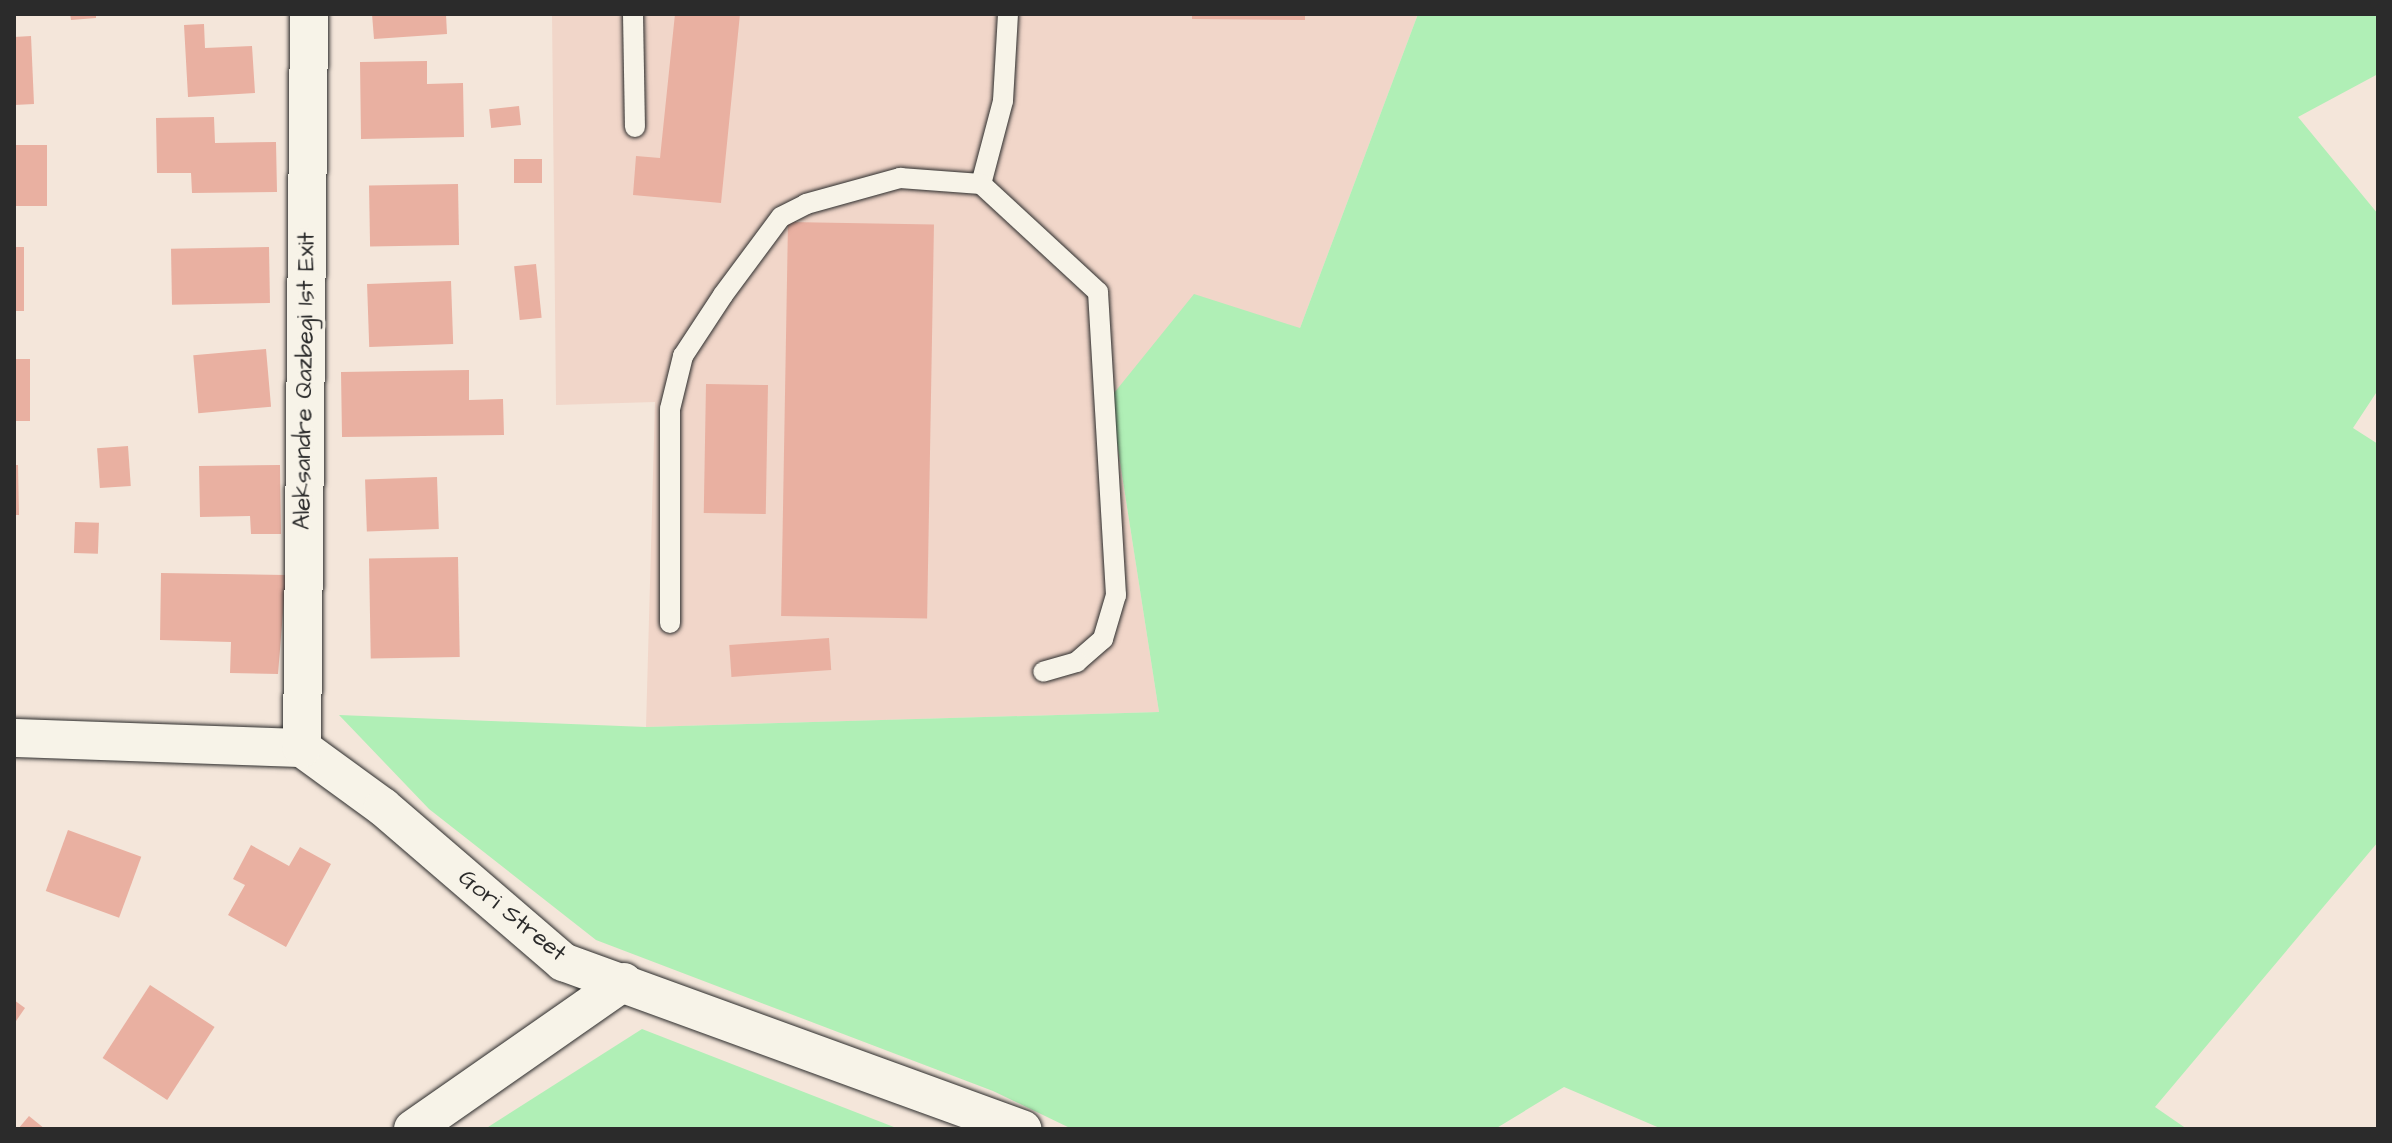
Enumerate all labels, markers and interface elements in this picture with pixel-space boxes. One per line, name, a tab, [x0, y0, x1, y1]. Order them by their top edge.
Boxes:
street label: Aleksandre Qazbegi 1st Exit	[288, 232, 322, 530]
street label: Gori Street	[452, 864, 572, 968]

